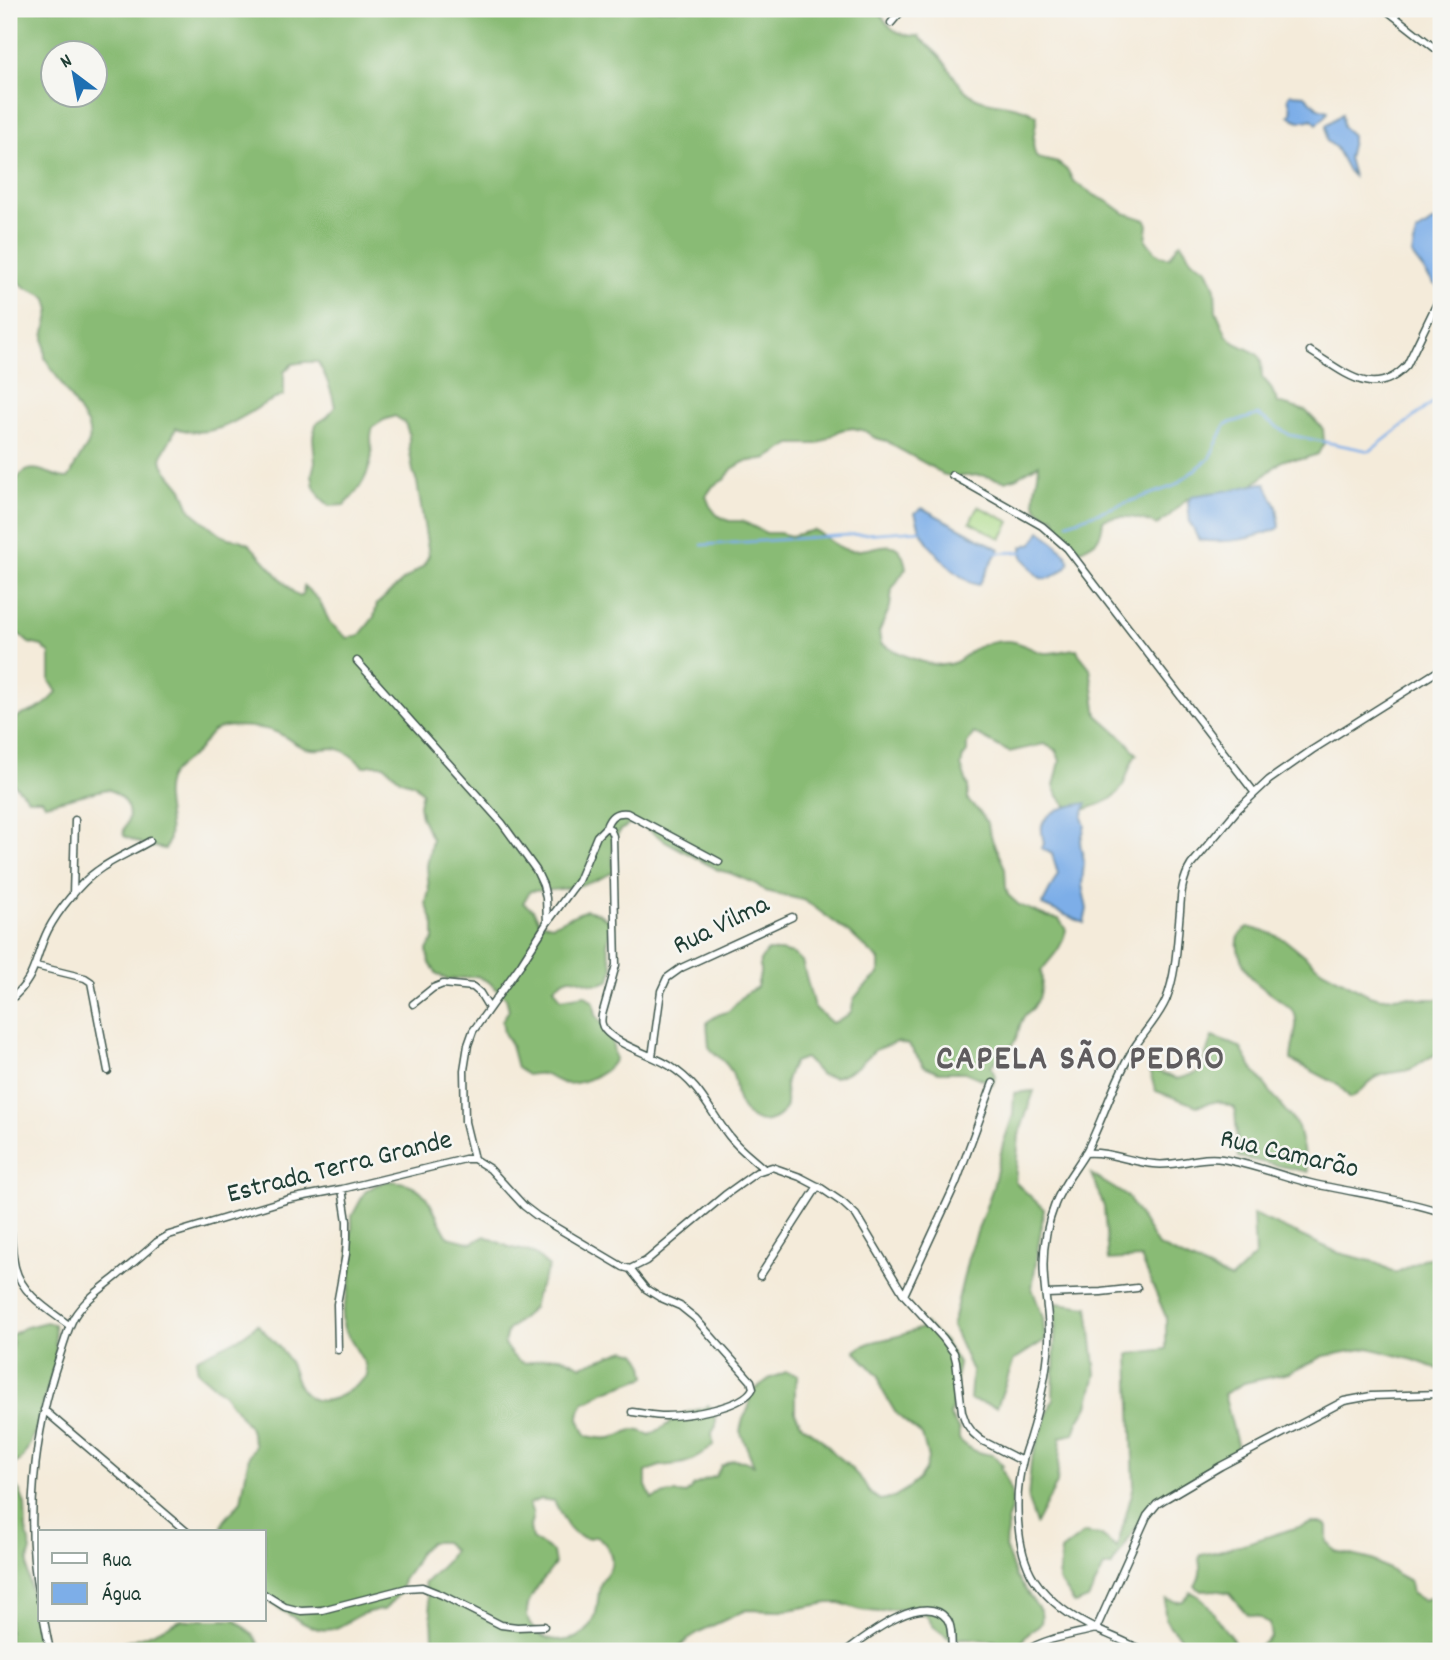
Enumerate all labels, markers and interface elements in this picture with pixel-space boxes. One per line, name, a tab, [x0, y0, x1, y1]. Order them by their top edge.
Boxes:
north arrow	[38, 38, 108, 108]
text: N	[56, 49, 78, 76]
street label: Rua Vilma	[667, 886, 778, 968]
district label: CAPELA SÃO PEDRO	[936, 1036, 1226, 1086]
street label: Rua Camarão	[1216, 1121, 1362, 1191]
street label: Estrada Terra Grande	[223, 1122, 457, 1216]
legend	[38, 1530, 266, 1622]
text: Rua	[102, 1547, 132, 1577]
text: Água	[102, 1581, 142, 1611]

